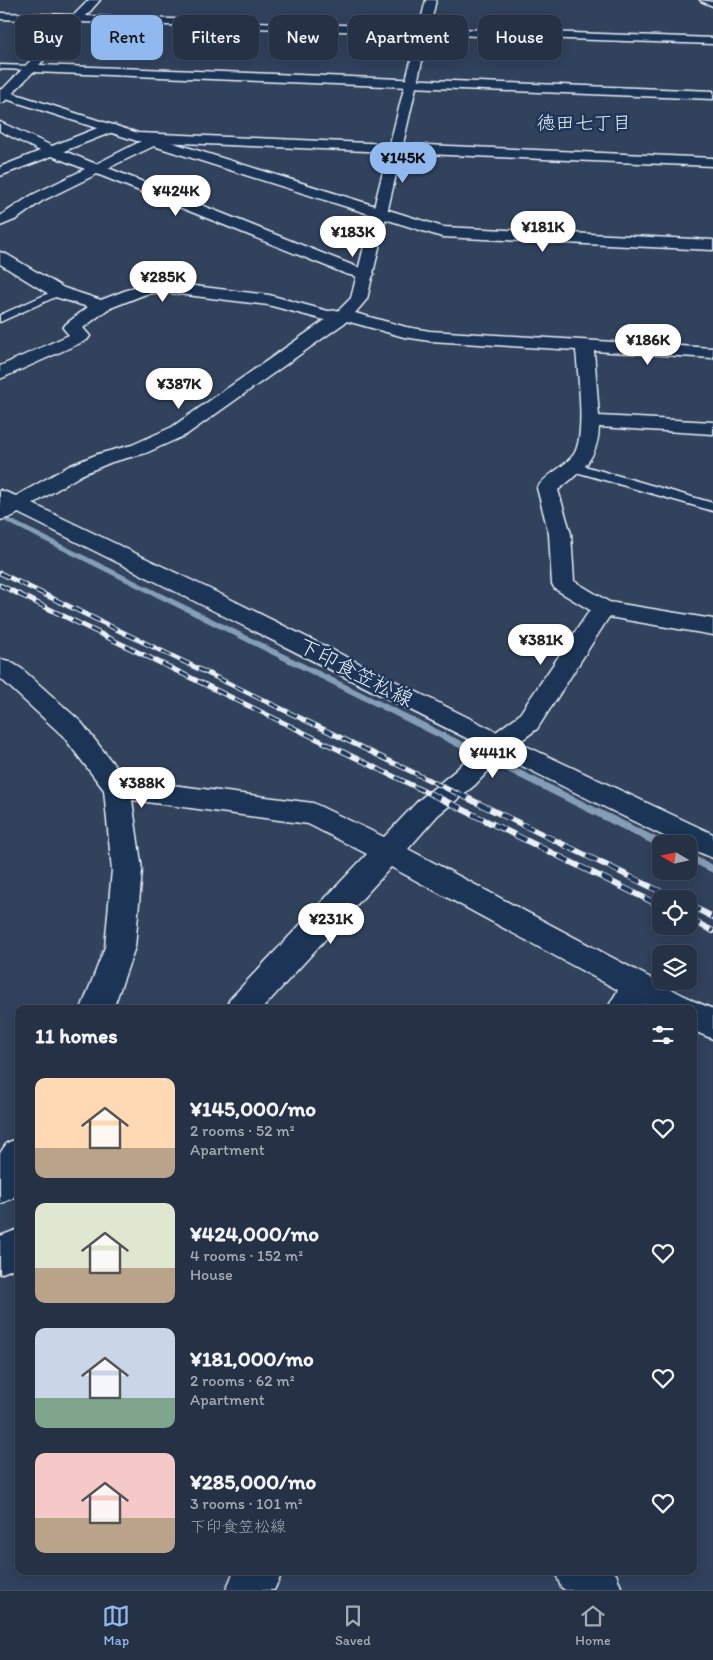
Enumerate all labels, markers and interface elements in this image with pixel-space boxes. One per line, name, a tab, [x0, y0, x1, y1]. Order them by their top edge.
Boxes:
chip: Buy	[15, 15, 81, 60]
chip: Rent	[91, 15, 163, 60]
chip: Filters	[173, 15, 259, 60]
chip: New	[269, 15, 338, 60]
chip: Apartment	[348, 15, 468, 60]
chip: House	[478, 15, 562, 60]
district label: 徳田七丁目	[536, 111, 632, 134]
pin: ¥145K	[368, 142, 438, 184]
text: ¥145K	[381, 148, 425, 167]
pin: ¥424K	[141, 174, 211, 217]
text: ¥424K	[153, 181, 199, 200]
pin: ¥181K	[508, 210, 578, 253]
pin: ¥183K	[318, 216, 388, 258]
text: ¥181K	[522, 217, 564, 236]
text: ¥183K	[331, 222, 375, 241]
pin: ¥285K	[128, 260, 198, 303]
text: ¥285K	[141, 267, 185, 286]
pin: ¥186K	[613, 324, 683, 366]
text: ¥186K	[626, 330, 670, 349]
pin: ¥387K	[144, 368, 214, 410]
text: ¥387K	[157, 374, 201, 393]
pin: ¥381K	[506, 624, 576, 666]
text: ¥381K	[519, 630, 563, 649]
street label: 下印食笠松線	[294, 632, 418, 712]
pin: ¥441K	[458, 736, 528, 779]
text: ¥441K	[470, 743, 516, 762]
pin: ¥388K	[107, 766, 177, 809]
text: ¥388K	[119, 773, 165, 792]
north arrow	[652, 835, 698, 880]
map controls	[652, 835, 697, 990]
button: locate	[652, 890, 697, 935]
pin: ¥231K	[296, 902, 366, 945]
text: ¥231K	[309, 909, 353, 928]
button: layers	[652, 945, 697, 990]
icon: filters	[649, 1021, 677, 1049]
text: 11 homes	[35, 1023, 118, 1048]
text: ¥145,000/mo	[190, 1096, 316, 1121]
icon: home	[75, 1098, 135, 1158]
icon: heart	[649, 1114, 677, 1142]
text: 2 rooms · 52 m²	[190, 1121, 295, 1140]
text: Apartment	[190, 1140, 265, 1159]
text: ¥424,000/mo	[190, 1221, 319, 1246]
icon: home	[75, 1223, 135, 1283]
icon: heart	[649, 1239, 677, 1267]
text: 4 rooms · 152 m²	[190, 1246, 303, 1265]
text: House	[190, 1265, 233, 1284]
text: ¥181,000/mo	[190, 1346, 314, 1371]
icon: home	[75, 1348, 135, 1408]
icon: heart	[649, 1364, 677, 1392]
text: 2 rooms · 62 m²	[190, 1371, 295, 1390]
text: Apartment	[190, 1390, 265, 1409]
text: ¥285,000/mo	[190, 1469, 316, 1494]
icon: home	[75, 1473, 135, 1533]
icon: heart	[649, 1489, 677, 1517]
text: 3 rooms · 101 m²	[190, 1494, 303, 1513]
text: 下印食笠松線	[190, 1517, 286, 1536]
tab: Map	[102, 1602, 130, 1649]
tab: Saved	[335, 1602, 371, 1649]
tab: Home	[575, 1602, 611, 1649]

